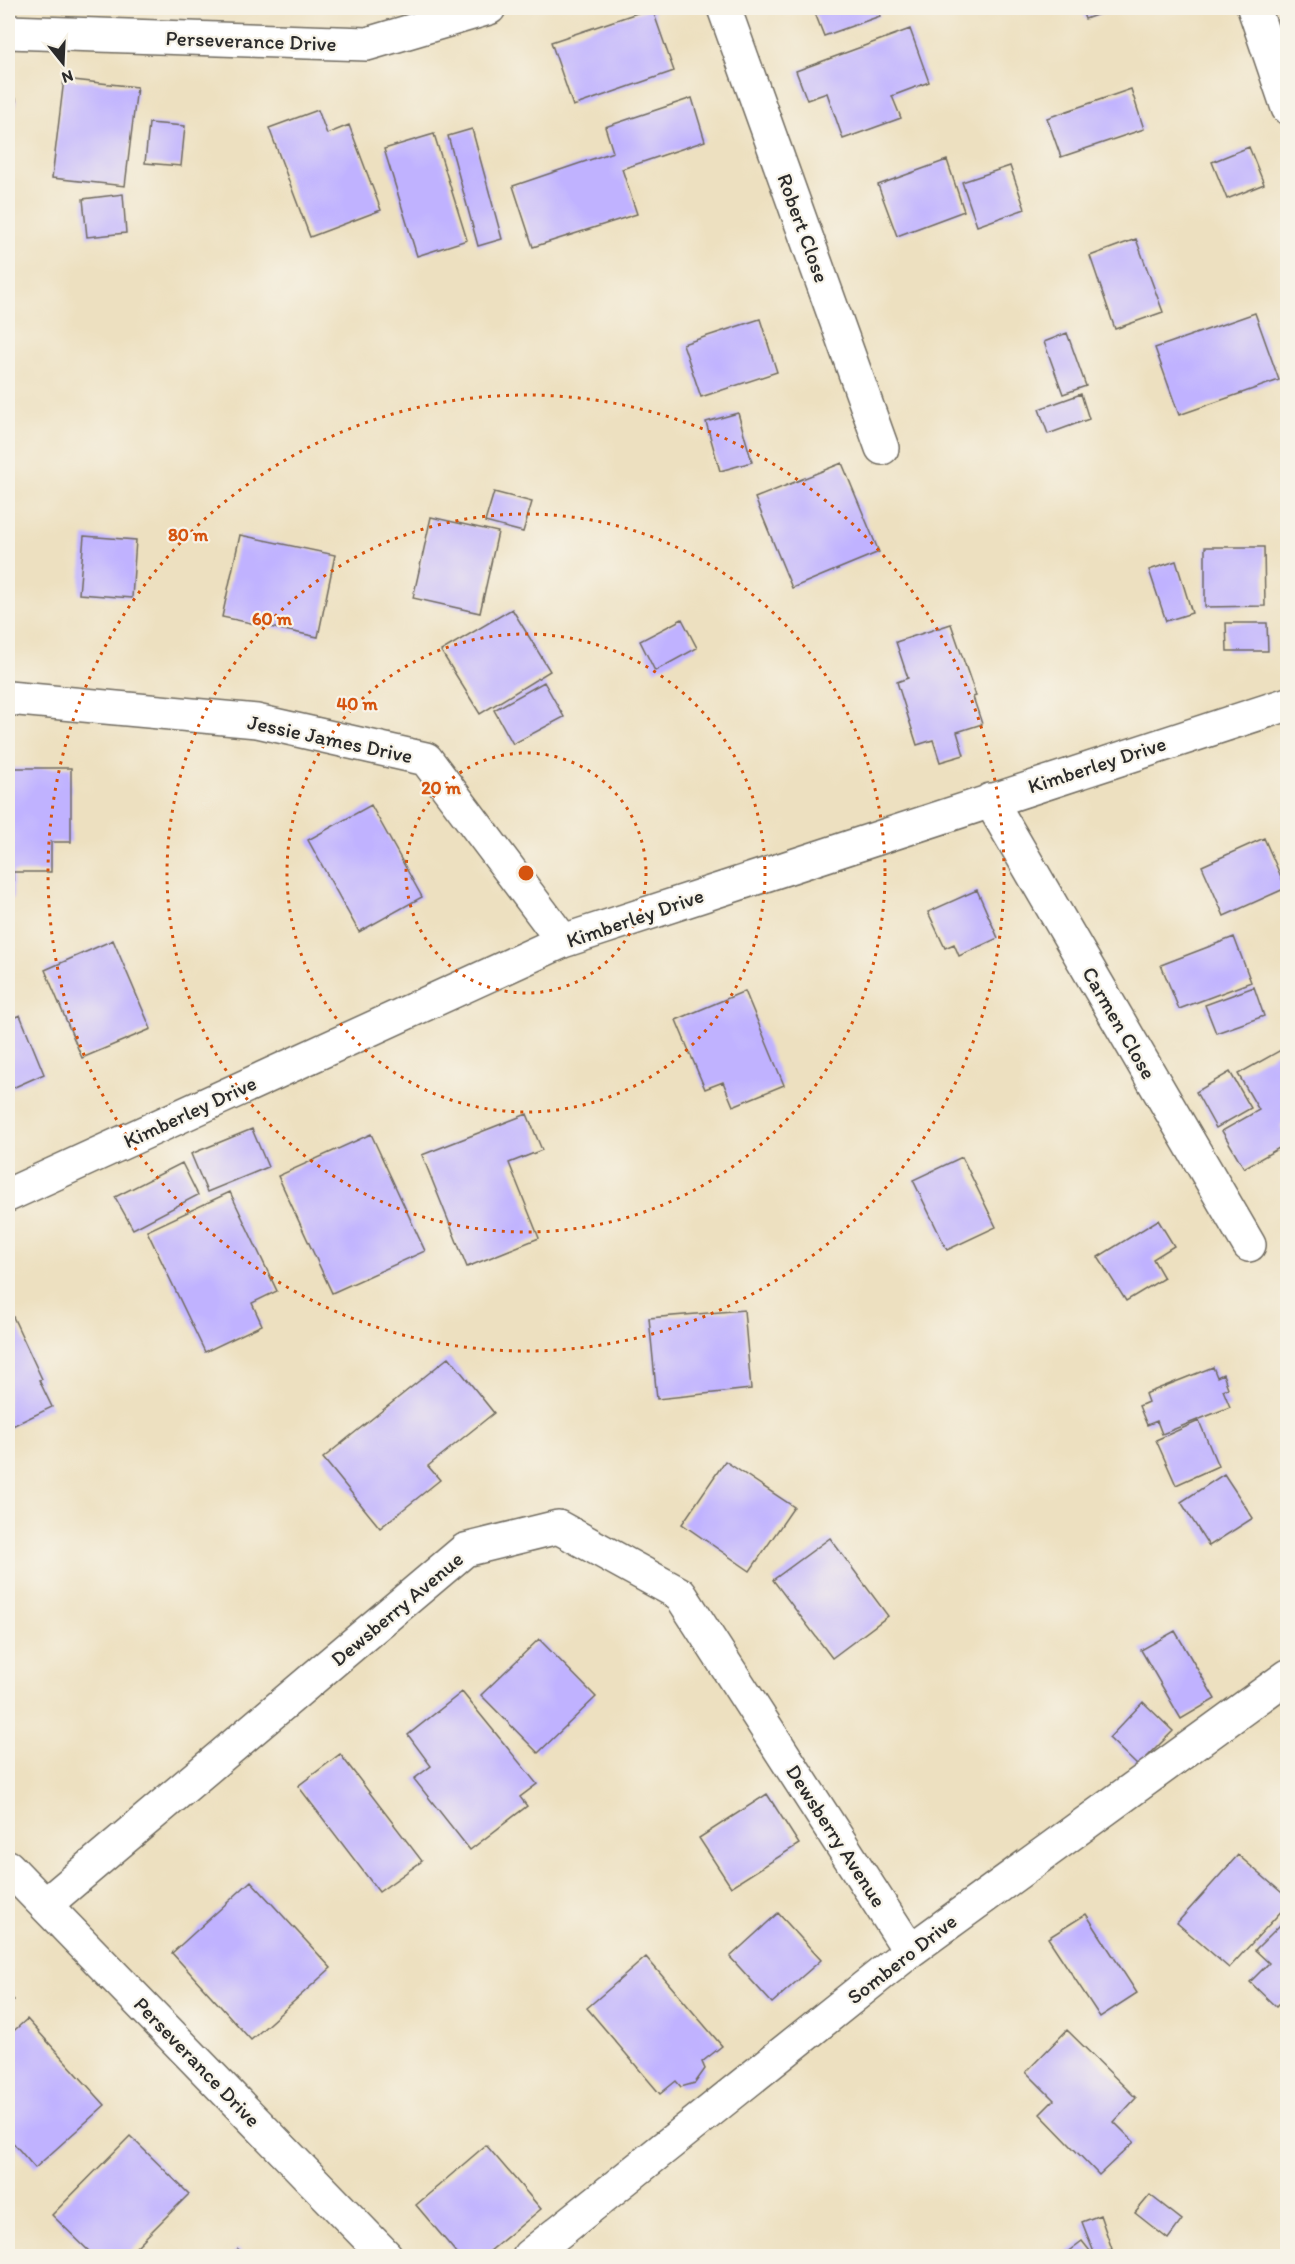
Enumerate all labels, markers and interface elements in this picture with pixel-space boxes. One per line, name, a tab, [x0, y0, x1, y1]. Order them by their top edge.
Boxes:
street label: Perseverance Drive	[165, 25, 337, 56]
north arrow	[33, 33, 93, 93]
text: N	[59, 66, 76, 87]
street label: Robert Close	[772, 170, 835, 286]
text: 80 m	[168, 524, 209, 546]
text: 60 m	[252, 608, 293, 630]
text: 40 m	[336, 693, 378, 715]
street label: Jessie James Drive	[245, 709, 415, 768]
street label: Kimberley Drive	[1025, 730, 1169, 799]
text: 20 m	[421, 777, 462, 799]
centre of rings	[516, 863, 536, 883]
street label: Kimberley Drive	[563, 882, 707, 953]
street label: Carmen Close	[1077, 962, 1162, 1083]
street label: Kimberley Drive	[119, 1070, 260, 1153]
street label: Dewsberry Avenue	[325, 1546, 468, 1671]
street label: Dewsberry Avenue	[781, 1760, 892, 1912]
street label: Sombero Drive	[842, 1908, 961, 2009]
street label: Perseverance Drive	[129, 1991, 266, 2132]

